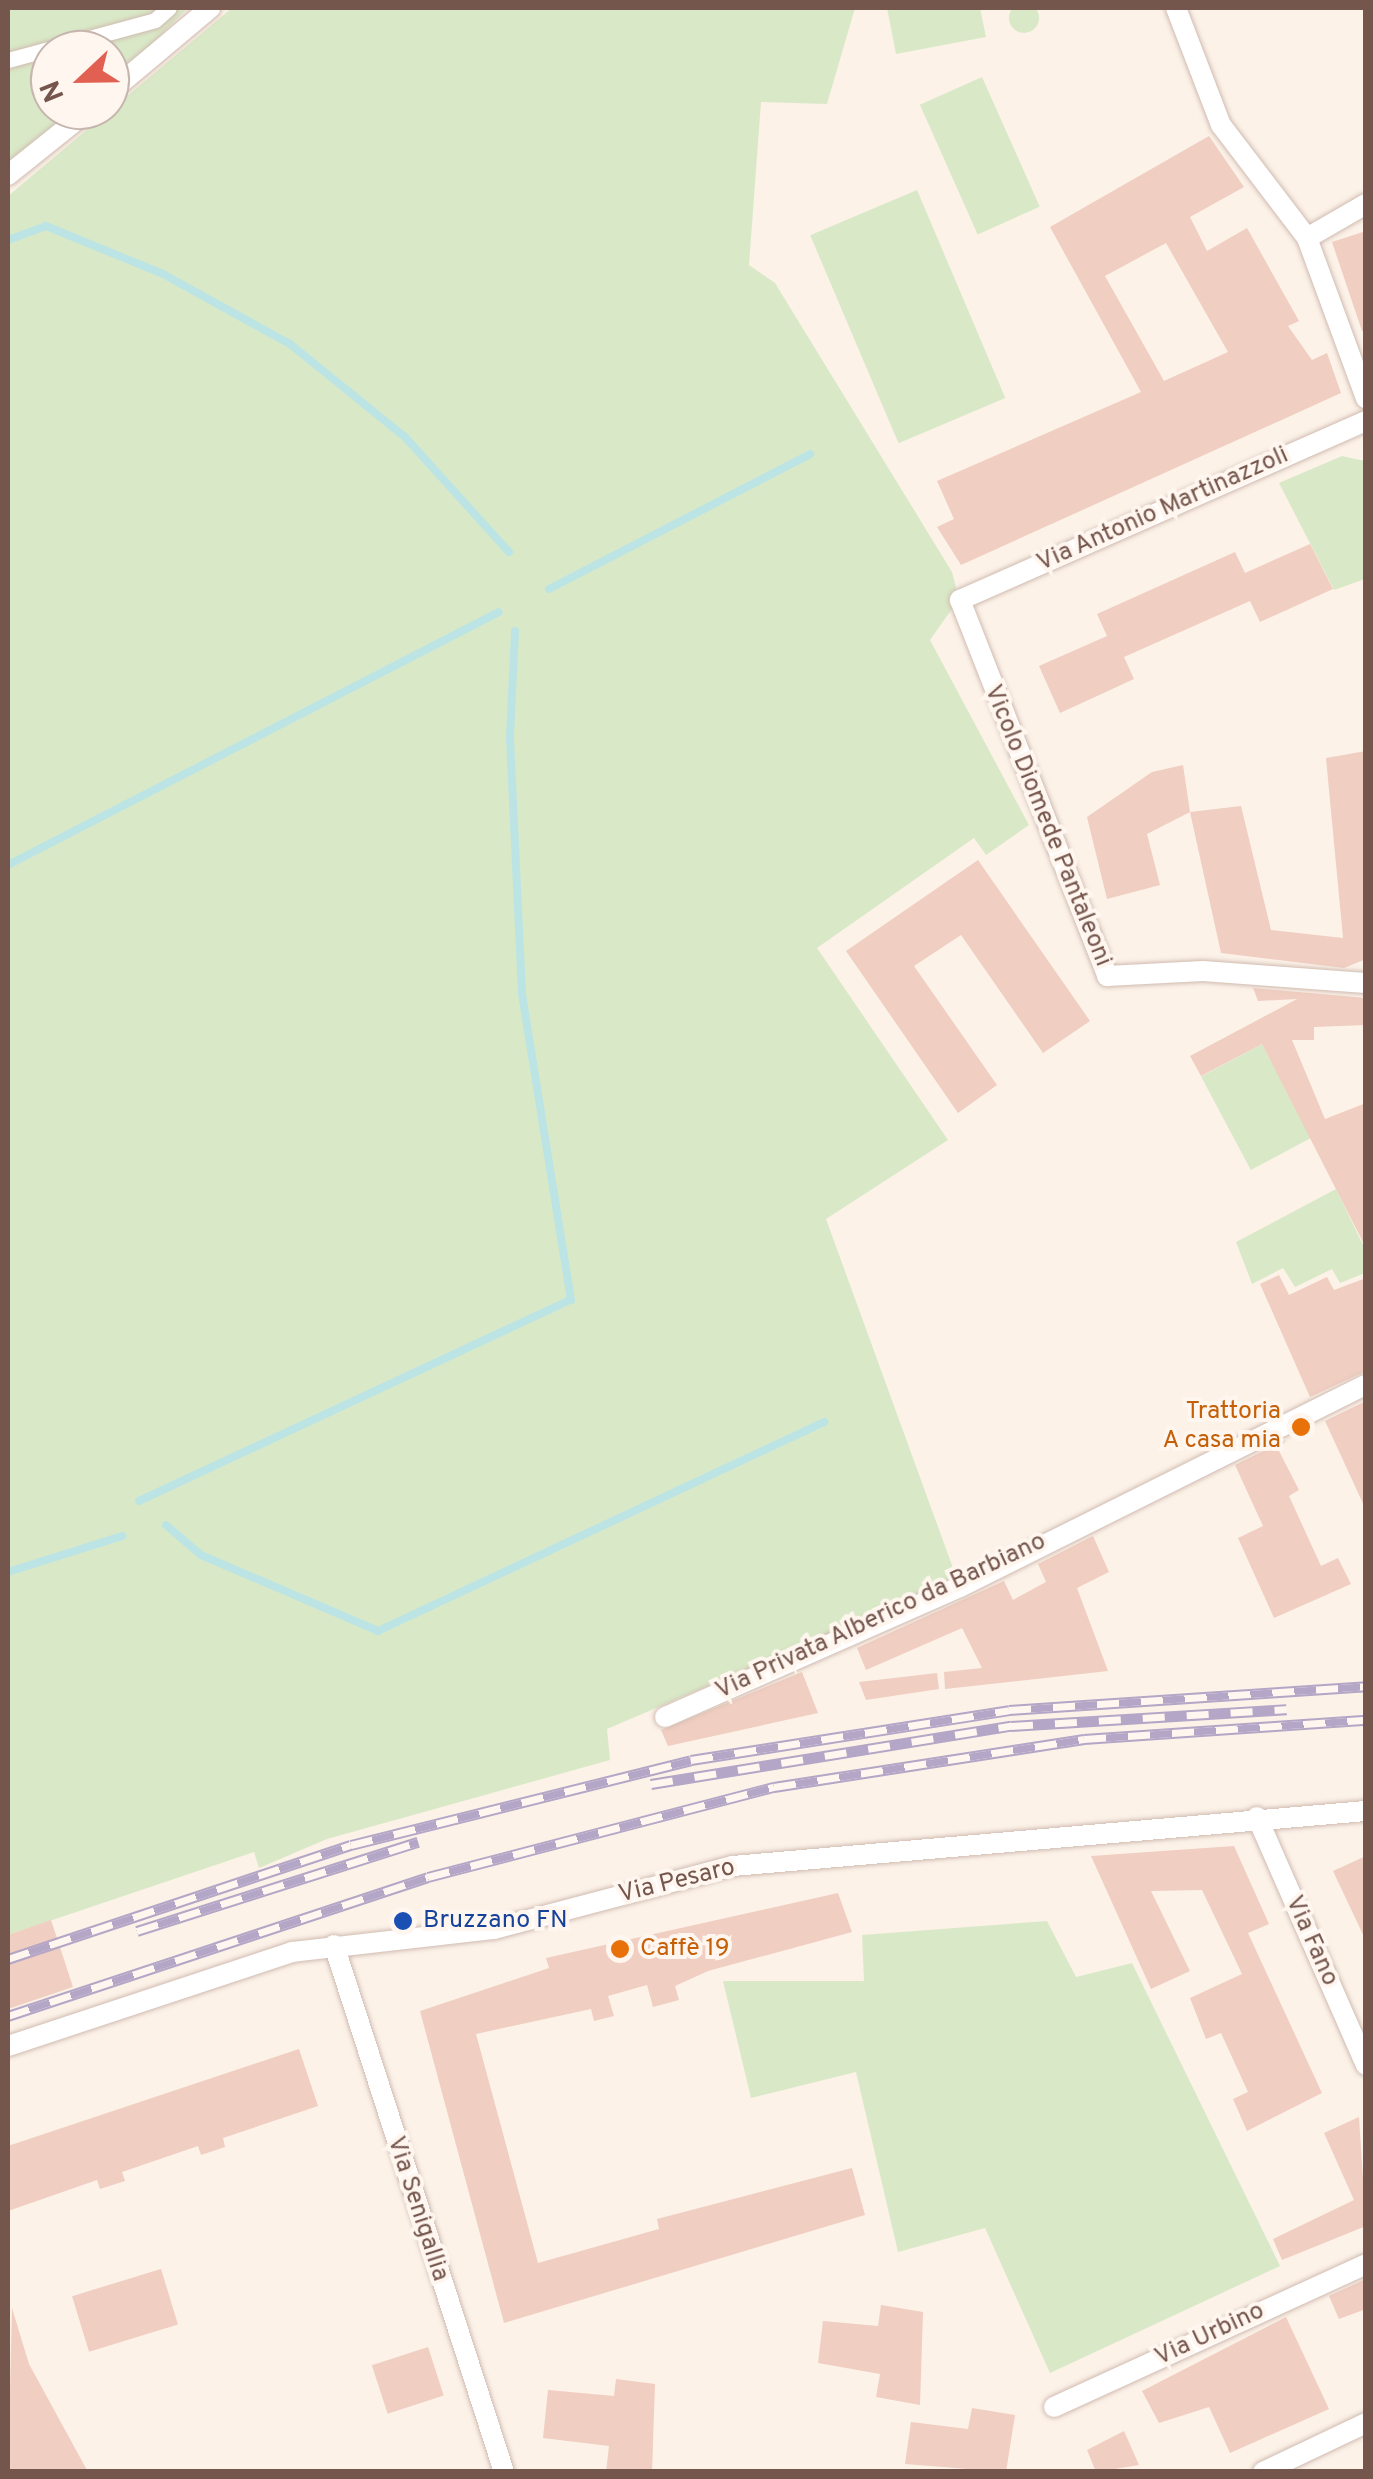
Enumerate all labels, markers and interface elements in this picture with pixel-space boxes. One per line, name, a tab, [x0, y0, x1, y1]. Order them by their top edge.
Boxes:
north arrow	[30, 30, 130, 130]
text: N	[34, 74, 74, 107]
street label: Via Antonio Martinazzoli	[1032, 441, 1294, 579]
street label: Vicolo Diomede Pantaleoni	[977, 681, 1117, 971]
place label: Trattoria A casa mia	[1162, 1398, 1281, 1457]
marker: Trattoria A casa mia	[1290, 1416, 1312, 1438]
street label: Via Privata Alberico da Barbiano	[711, 1527, 1051, 1707]
street label: Via Pesaro	[616, 1853, 738, 1911]
street label: Via Fano	[1278, 1891, 1344, 1991]
place label: Bruzzano FN	[423, 1906, 568, 1936]
marker: Bruzzano FN	[392, 1910, 414, 1932]
place label: Caffè 19	[640, 1934, 730, 1964]
marker: Caffè 19	[609, 1938, 631, 1960]
street label: Via Senigallia	[380, 2133, 454, 2285]
street label: Via Urbino	[1151, 2297, 1269, 2373]

